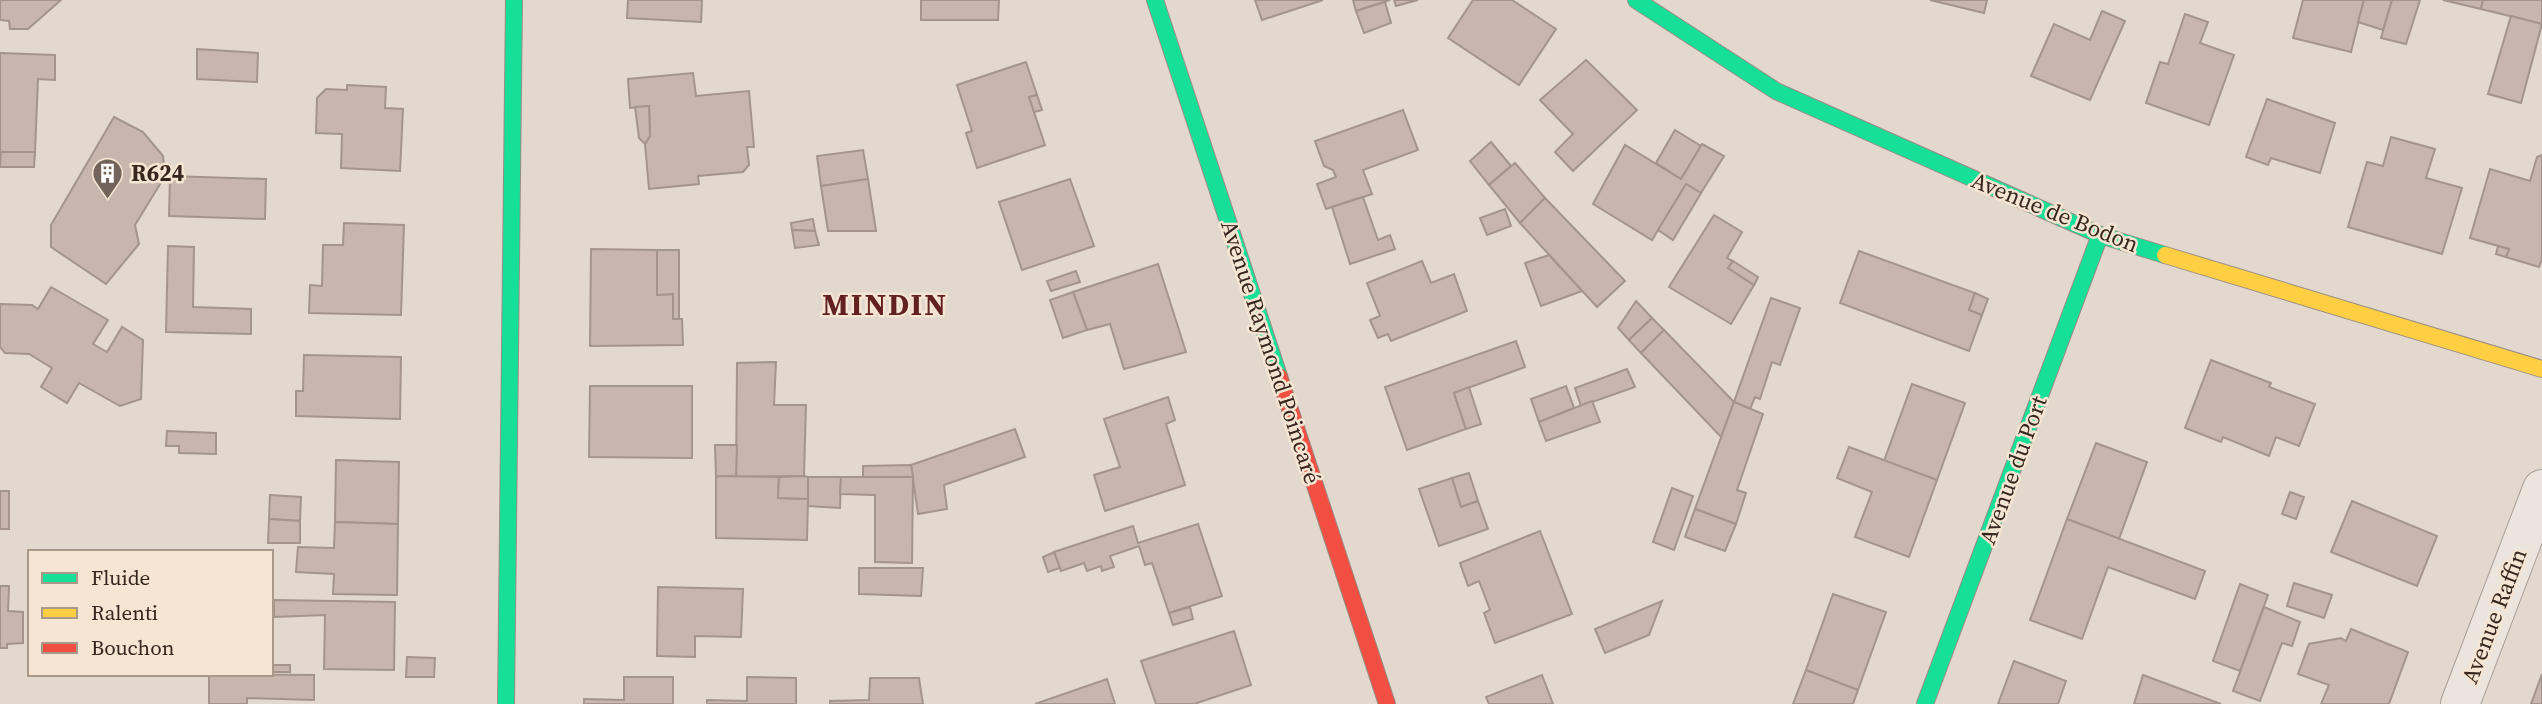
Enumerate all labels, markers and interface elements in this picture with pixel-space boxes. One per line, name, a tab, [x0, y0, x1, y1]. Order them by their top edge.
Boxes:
building icon: R624	[91, 156, 125, 200]
place label: R624	[131, 157, 184, 189]
street label: Avenue de Bodon	[1967, 164, 2143, 260]
street label: Avenue Raymond Poincaré	[1213, 216, 1329, 488]
district label: MINDIN	[822, 284, 948, 325]
street label: Avenue du Port	[1971, 391, 2055, 549]
street label: Avenue Raffin	[2454, 544, 2534, 688]
legend	[28, 550, 273, 676]
text: Fluide	[91, 563, 150, 592]
text: Ralenti	[91, 598, 158, 627]
text: Bouchon	[91, 633, 175, 662]

